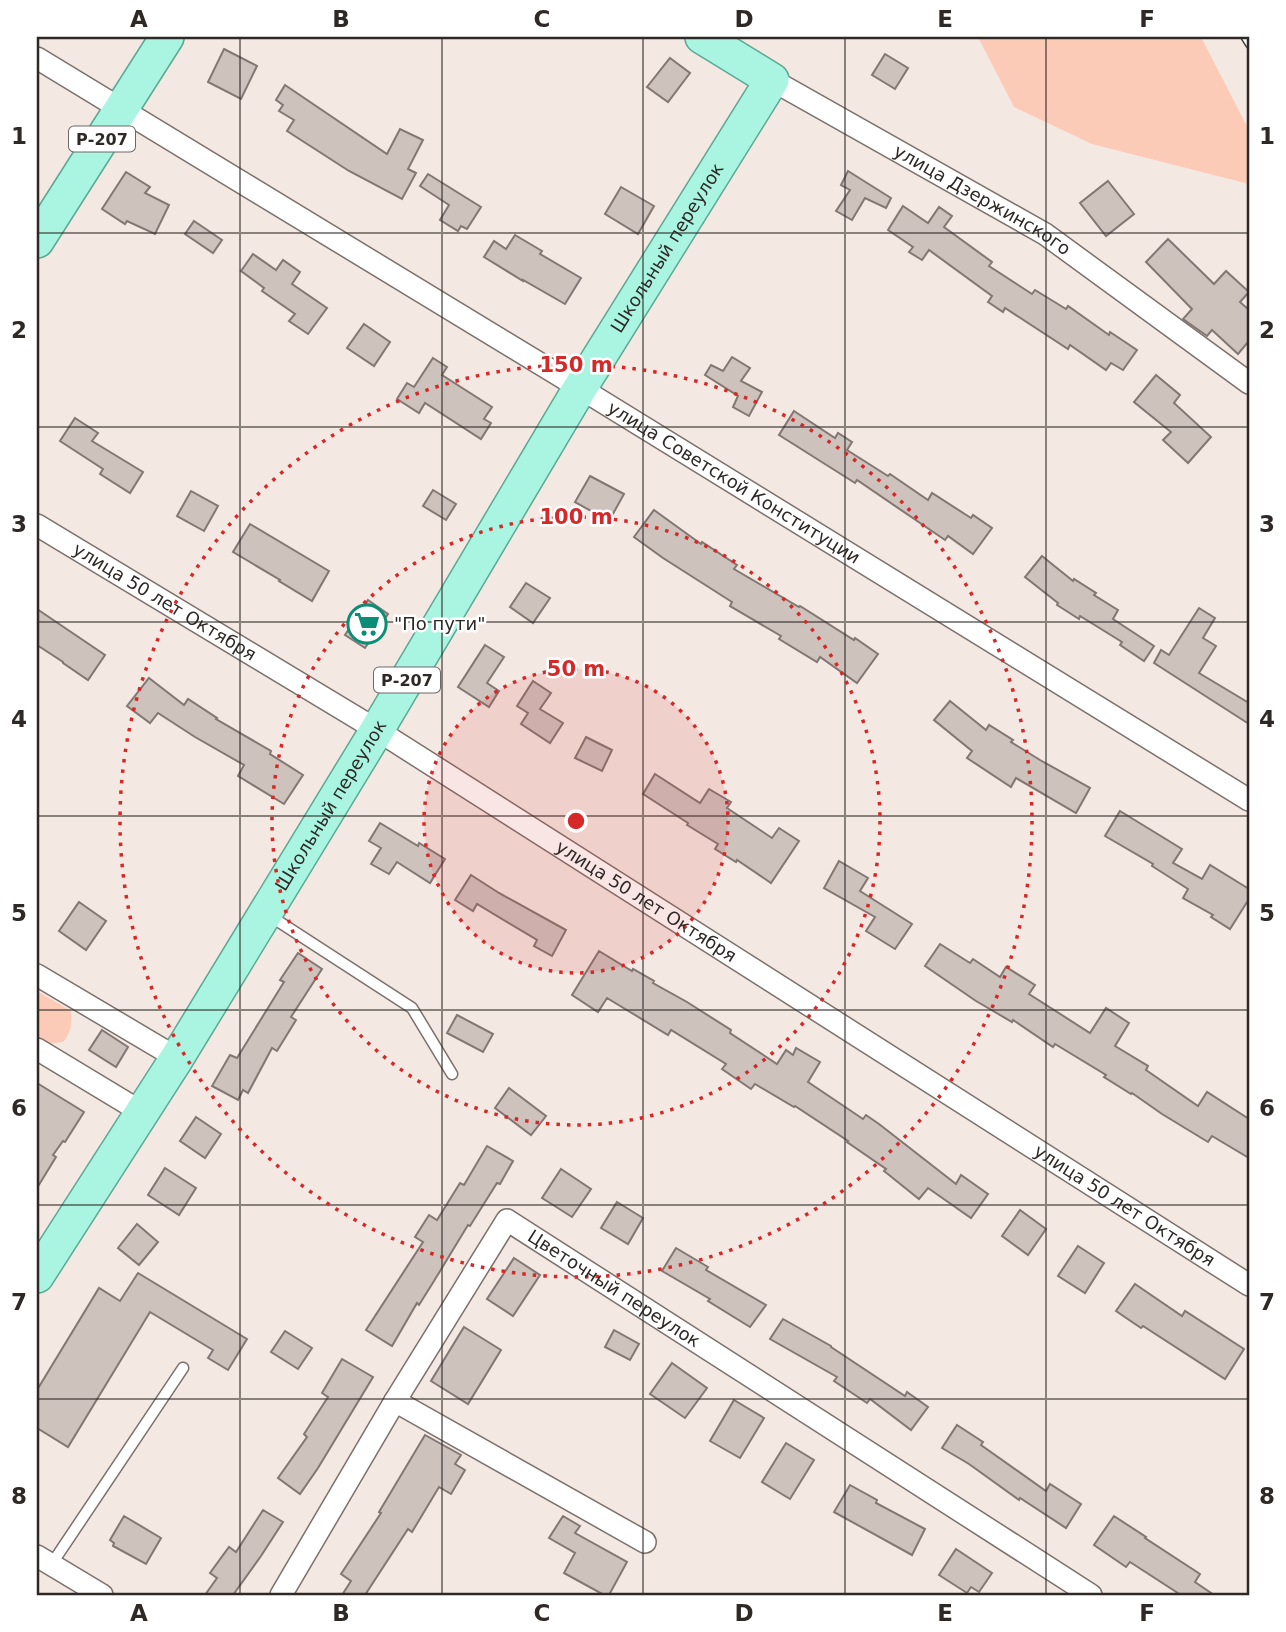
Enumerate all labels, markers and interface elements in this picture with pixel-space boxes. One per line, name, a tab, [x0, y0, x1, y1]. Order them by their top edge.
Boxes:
text: A	[130, 6, 148, 32]
text: B	[332, 6, 350, 32]
text: C	[534, 6, 550, 32]
text: D	[734, 6, 754, 32]
text: E	[937, 6, 953, 32]
text: F	[1139, 6, 1155, 32]
text: 1	[11, 123, 27, 149]
text: 1	[1259, 123, 1275, 149]
road number: Р-207	[69, 127, 135, 152]
street label: улица Дзержинского	[890, 140, 1075, 259]
street label: Школьный переулок	[606, 159, 728, 336]
text: 2	[11, 317, 27, 343]
text: 2	[1259, 317, 1275, 343]
text: 150 m	[539, 353, 613, 377]
street label: улица Советской Конституции	[604, 397, 864, 568]
text: 100 m	[539, 505, 613, 529]
text: 3	[11, 511, 27, 537]
text: 3	[1259, 511, 1275, 537]
street label: улица 50 лет Октября	[69, 538, 260, 665]
supermarket icon: "По пути"	[346, 603, 388, 645]
place label: "По пути"	[394, 613, 485, 634]
text: 50 m	[547, 657, 605, 681]
road number: Р-207	[374, 667, 440, 692]
text: 4	[11, 706, 27, 732]
text: 4	[1259, 706, 1275, 732]
street label: Школьный переулок	[271, 716, 391, 894]
centre of rings	[564, 809, 588, 833]
street label: улица 50 лет Октября	[552, 836, 741, 966]
text: 5	[11, 900, 27, 926]
text: 5	[1259, 900, 1275, 926]
text: 6	[11, 1095, 27, 1121]
text: 6	[1259, 1095, 1275, 1121]
street label: улица 50 лет Октября	[1030, 1140, 1219, 1271]
street label: Цветочный переулок	[524, 1225, 704, 1351]
text: 7	[11, 1289, 27, 1315]
text: 7	[1259, 1289, 1275, 1315]
text: 8	[11, 1483, 27, 1509]
text: 8	[1259, 1483, 1275, 1509]
text: A	[130, 1600, 148, 1626]
text: B	[332, 1600, 350, 1626]
text: C	[534, 1600, 550, 1626]
text: D	[734, 1600, 754, 1626]
text: E	[937, 1600, 953, 1626]
text: F	[1139, 1600, 1155, 1626]

